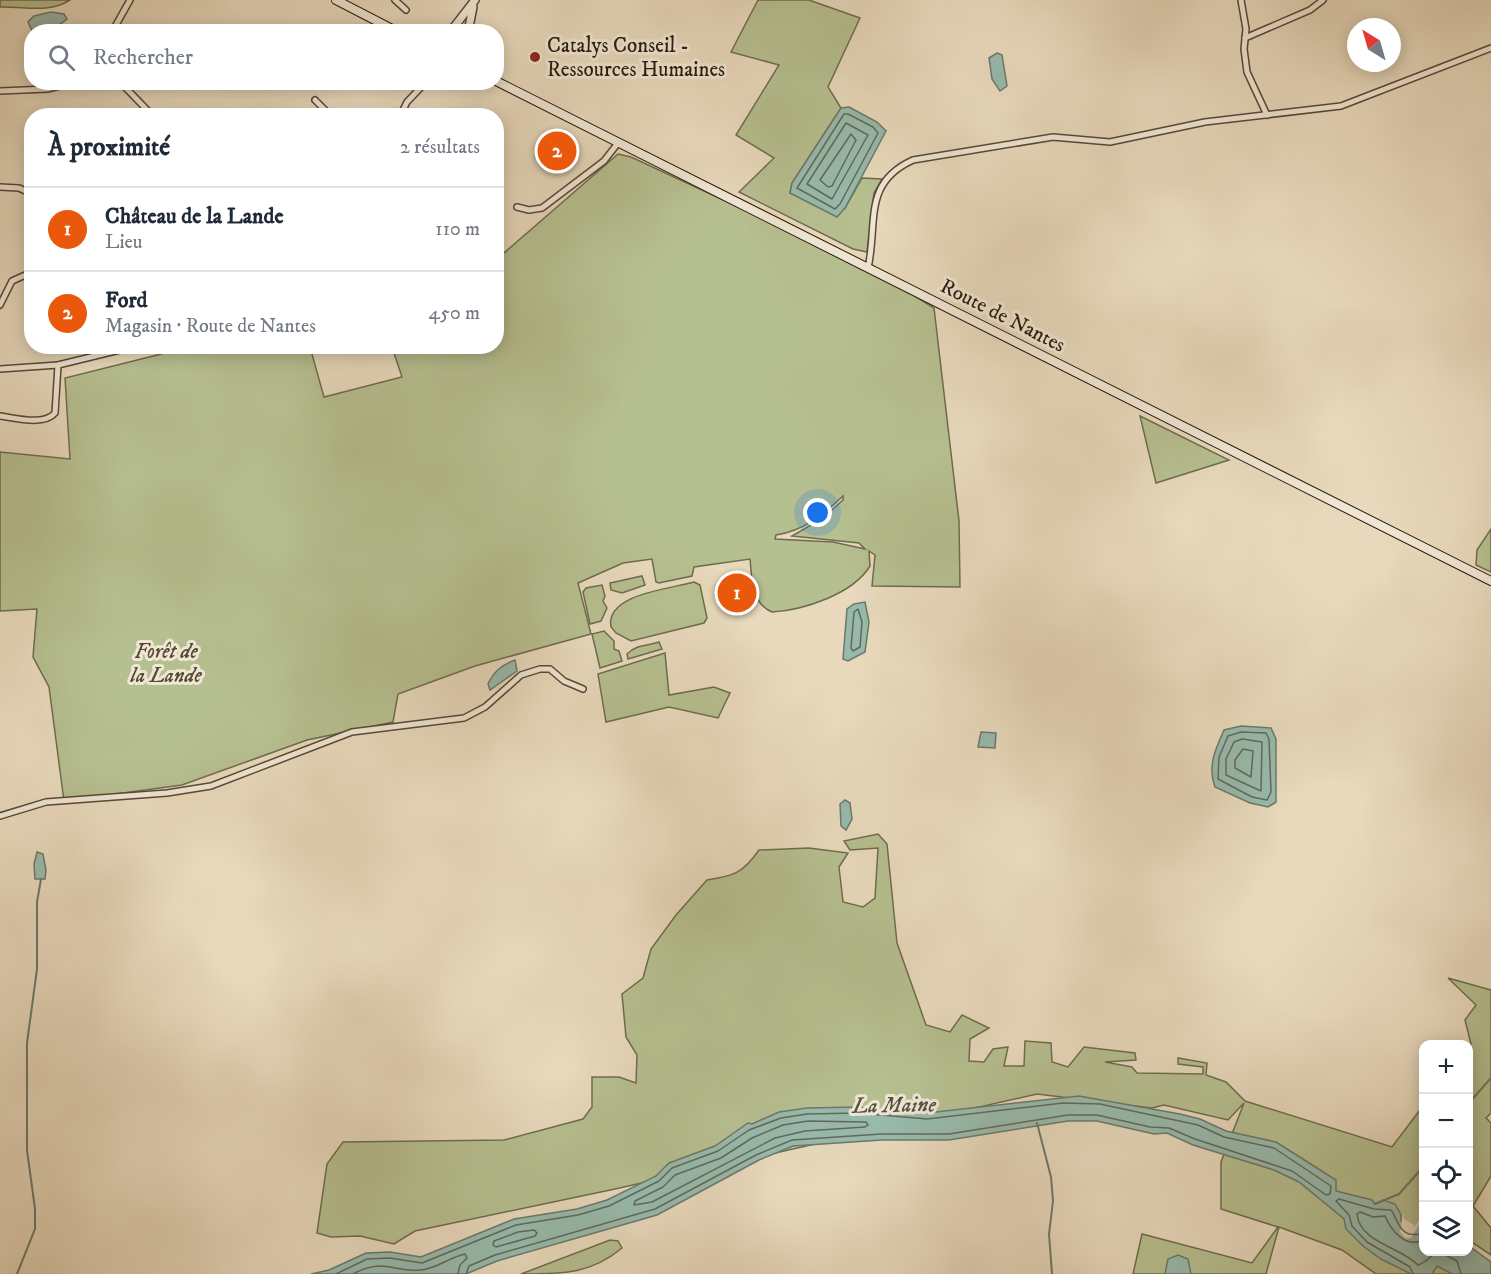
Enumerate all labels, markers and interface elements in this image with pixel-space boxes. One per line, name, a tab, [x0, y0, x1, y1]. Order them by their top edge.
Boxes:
north arrow	[1347, 18, 1401, 72]
search box	[24, 24, 504, 90]
place label: Catalys Conseil - Ressources Humaines	[547, 33, 725, 83]
icon: search	[45, 41, 78, 74]
text: Rechercher	[93, 44, 193, 71]
marker: Catalys Conseil - Ressources Humaines	[528, 50, 542, 64]
pin: 2	[538, 128, 576, 174]
text: À proximité	[48, 131, 170, 164]
text: 2 résultats	[400, 135, 480, 160]
text: Château de la Lande	[105, 203, 284, 230]
text: 1	[64, 217, 71, 242]
text: 110 m	[435, 217, 480, 242]
text: Lieu	[105, 230, 143, 255]
street label: Route de Nantes	[936, 273, 1069, 359]
text: Ford	[105, 287, 147, 314]
text: 2	[63, 301, 72, 326]
text: 450 m	[429, 301, 480, 326]
text: Magasin · Route de Nantes	[105, 314, 316, 339]
your location	[803, 498, 832, 527]
pin: 1	[718, 570, 756, 616]
park label: Forêt de la Lande	[129, 639, 202, 689]
map controls	[1419, 1040, 1473, 1256]
button: +	[1419, 1040, 1473, 1094]
water label: La Maine	[850, 1091, 937, 1120]
button: −	[1419, 1094, 1473, 1148]
button: locate	[1419, 1148, 1473, 1202]
button: layers	[1419, 1202, 1473, 1256]

